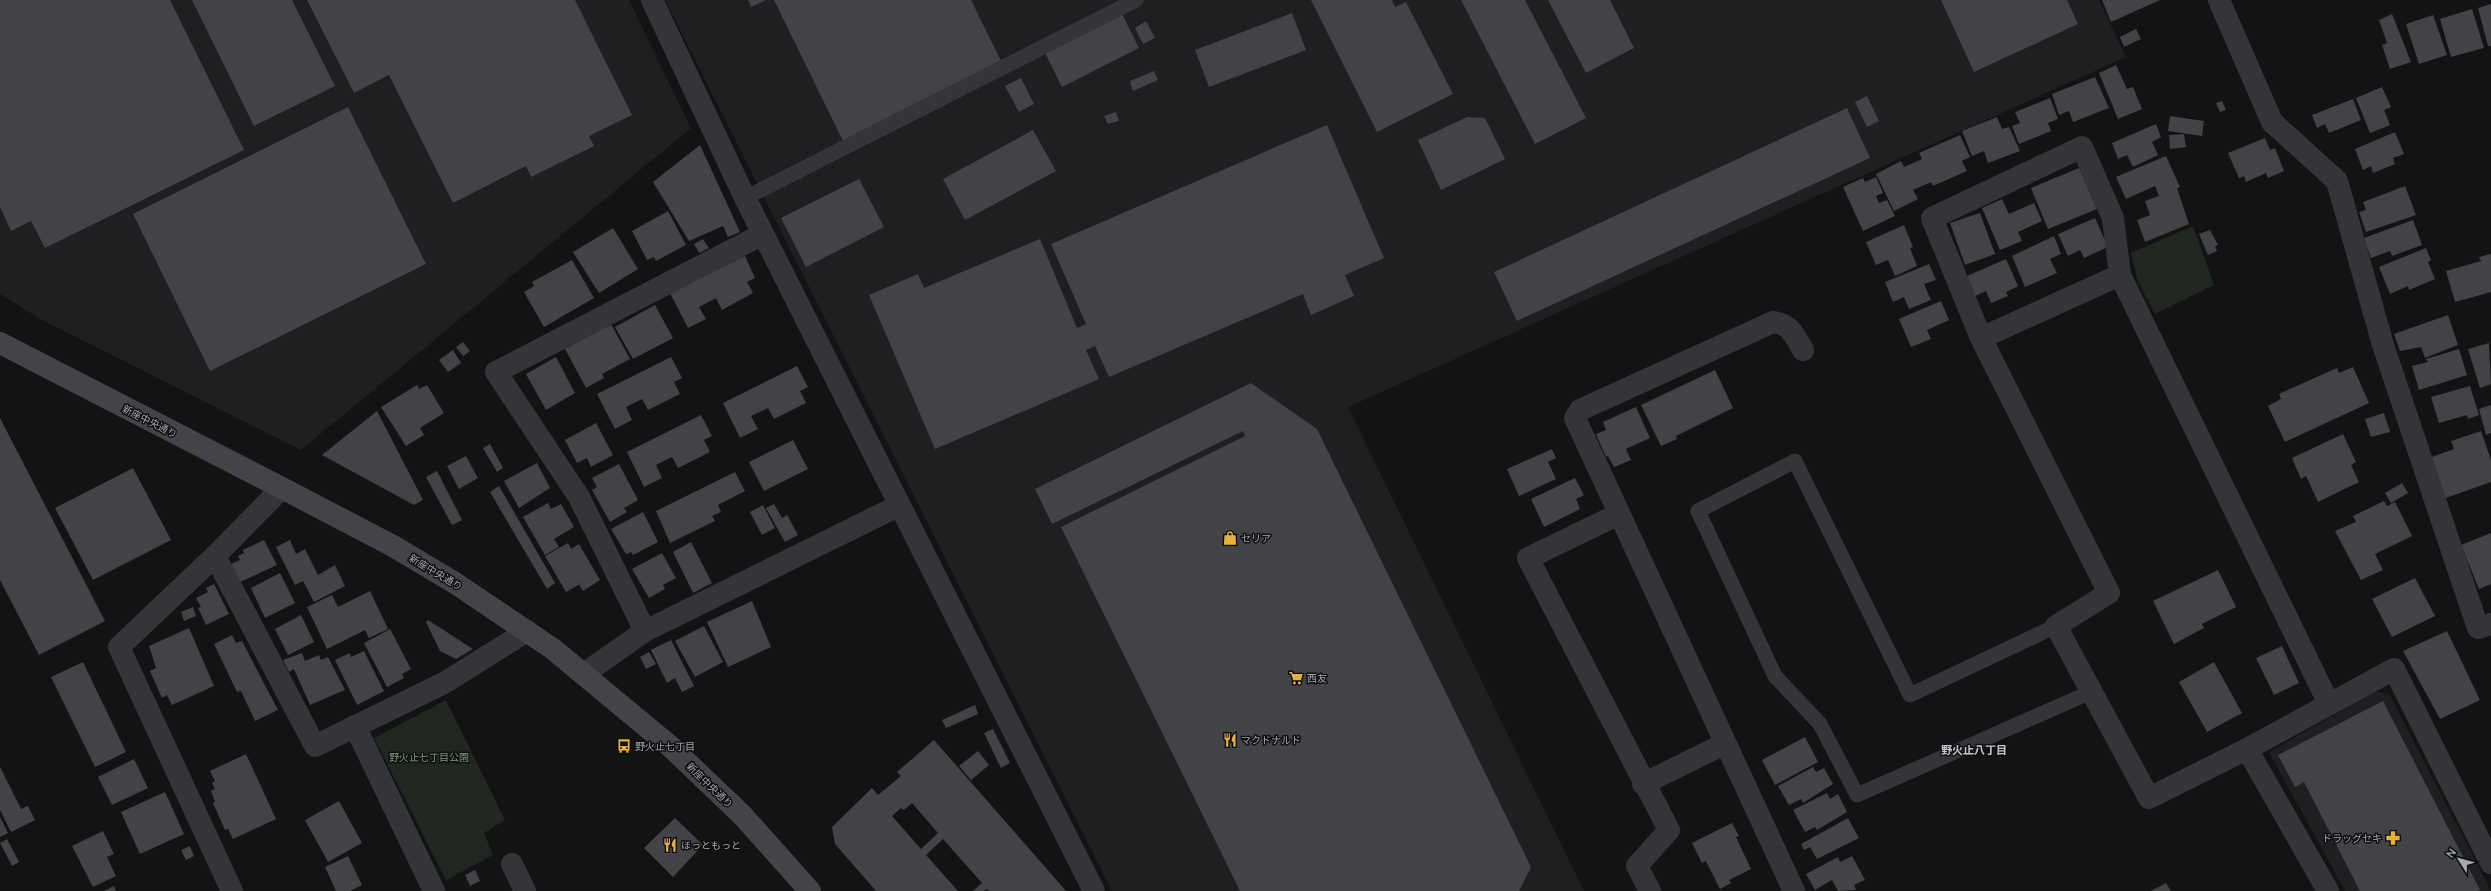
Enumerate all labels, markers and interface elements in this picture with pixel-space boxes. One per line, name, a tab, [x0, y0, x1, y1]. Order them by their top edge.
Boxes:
street label: 新座中央通り	[120, 402, 179, 442]
shop icon: セリア	[1222, 530, 1238, 546]
place label: セリア	[1241, 532, 1271, 546]
street label: 新座中央通り	[406, 551, 465, 594]
supermarket icon: 西友	[1288, 670, 1304, 686]
place label: 西友	[1307, 672, 1327, 686]
restaurant icon: マクドナルド	[1222, 732, 1238, 748]
place label: マクドナルド	[1241, 734, 1301, 748]
bus stop icon: 野火止七丁目	[616, 738, 632, 754]
place label: 野火止七丁目	[635, 740, 695, 754]
district label: 野火止八丁目	[1941, 743, 2007, 758]
park label: 野火止七丁目公園	[389, 751, 469, 765]
street label: 新座中央通り	[683, 760, 736, 812]
pharmacy icon: ドラッグセキ	[2385, 830, 2401, 846]
place label: ドラッグセキ	[2322, 832, 2382, 846]
restaurant icon: ほっともっと	[662, 837, 678, 853]
place label: ほっともっと	[681, 839, 741, 853]
north arrow	[2439, 839, 2479, 879]
text: N	[2443, 845, 2460, 861]

